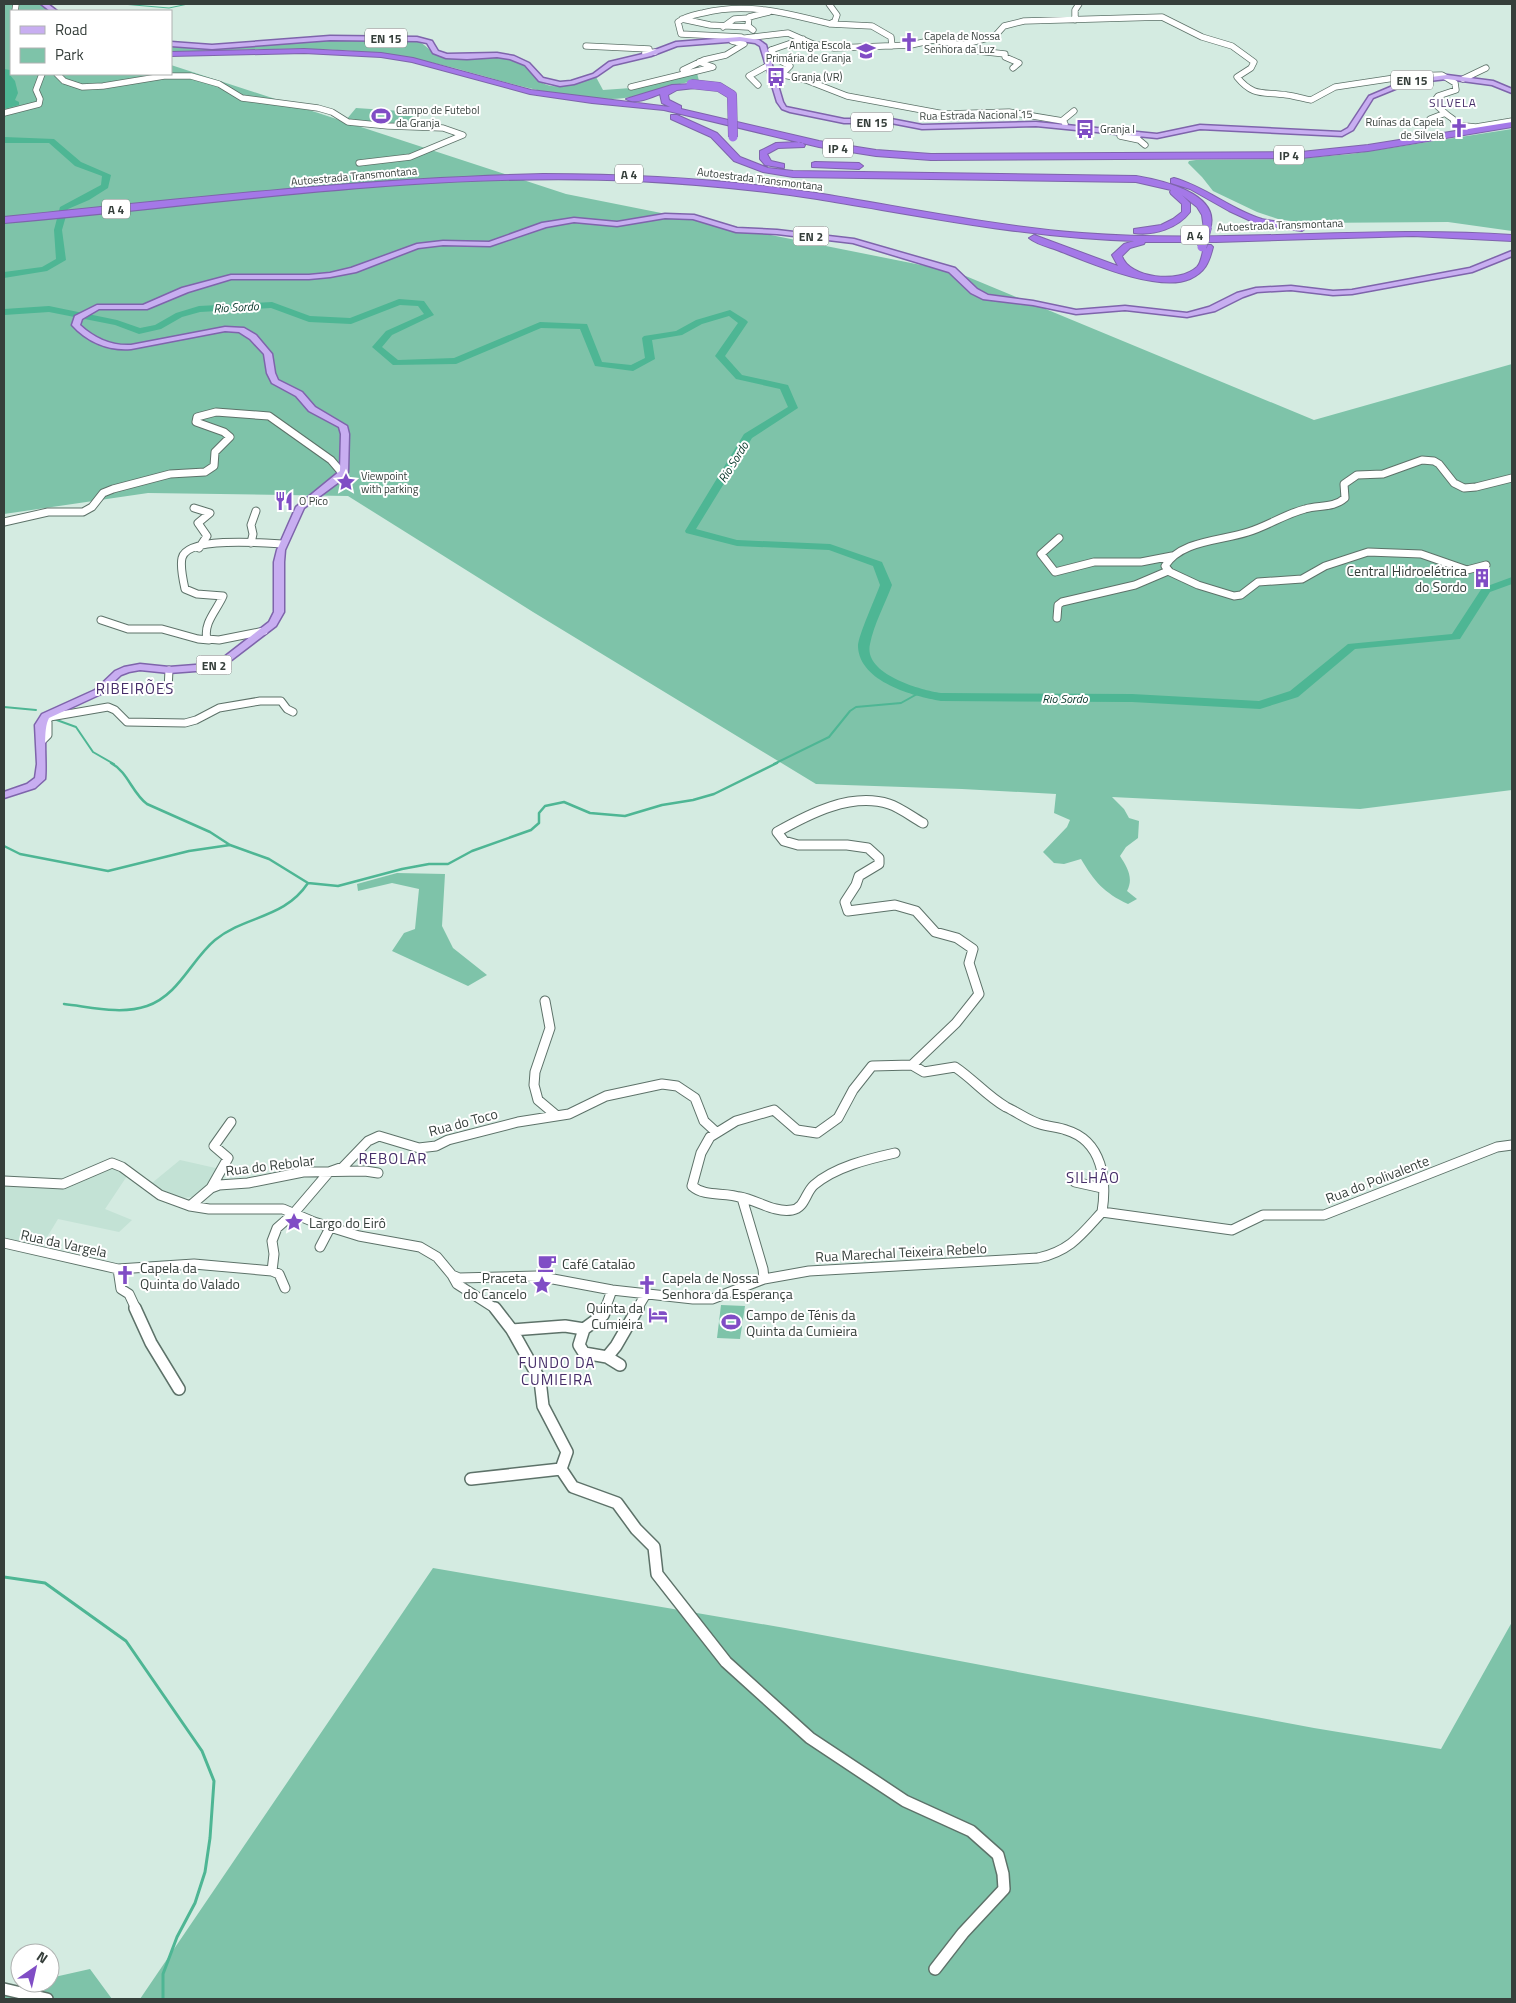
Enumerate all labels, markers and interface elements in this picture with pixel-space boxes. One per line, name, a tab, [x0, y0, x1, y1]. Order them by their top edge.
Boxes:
legend	[10, 10, 172, 75]
text: Road	[55, 18, 87, 41]
road number: EN 15	[365, 28, 407, 48]
place label: Capela de Nossa Senhora da Luz	[924, 28, 1001, 57]
church icon: Capela de Nossa Senhora da Luz	[898, 31, 920, 53]
place label: Antiga Escola Primária de Granja	[766, 37, 851, 66]
school or university icon: Antiga Escola Primária de Granja	[855, 40, 877, 62]
text: Park	[55, 43, 84, 66]
bus stop icon: Granja (VR)	[765, 66, 787, 88]
place label: Granja (VR)	[791, 69, 842, 85]
road number: EN 15	[1391, 70, 1433, 90]
district label: SILVELA	[1429, 93, 1477, 112]
place label: Campo de Futebol da Granja	[396, 102, 480, 131]
sports icon: Campo de Futebol da Granja	[370, 105, 392, 127]
street label: Rua Estrada Nacional 15	[919, 106, 1033, 124]
road number: EN 15	[851, 112, 893, 132]
place label: Ruínas da Capela de Silvela	[1365, 114, 1444, 143]
church icon: Ruínas da Capela de Silvela	[1448, 117, 1470, 139]
bus stop icon: Granja I	[1074, 118, 1096, 140]
place label: Granja I	[1100, 121, 1135, 137]
road number: IP 4	[823, 138, 853, 158]
road number: IP 4	[1274, 146, 1304, 164]
street label: Autoestrada Transmontana	[290, 162, 418, 189]
street label: Autoestrada Transmontana	[696, 163, 824, 195]
road number: A 4	[615, 164, 643, 183]
road number: A 4	[102, 200, 130, 218]
street label: Autoestrada Transmontana	[1217, 215, 1344, 235]
road number: A 4	[1181, 226, 1209, 244]
road number: EN 2	[794, 227, 828, 246]
water label: Rio Sordo	[213, 296, 260, 318]
water label: Rio Sordo	[713, 437, 754, 486]
place label: Viewpoint with parking	[361, 468, 419, 497]
place icon: Viewpoint with parking	[335, 471, 357, 493]
restaurant icon: O Pico	[273, 490, 295, 512]
place label: O Pico	[299, 493, 328, 509]
place label: Central Hidroelétrica do Sordo	[1347, 560, 1467, 597]
building icon: Central Hidroelétrica do Sordo	[1471, 567, 1493, 589]
road number: EN 2	[196, 656, 232, 674]
district label: RIBEIRÕES	[96, 677, 174, 700]
water label: Rio Sordo	[1042, 689, 1089, 708]
street label: Rua do Toco	[426, 1103, 500, 1141]
district label: REBOLAR	[358, 1147, 428, 1170]
street label: Rua do Rebolar	[224, 1149, 316, 1181]
street label: Rua do Polivalente	[1322, 1150, 1432, 1208]
district label: SILHÃO	[1066, 1166, 1120, 1189]
place icon: Largo do Eirô	[283, 1211, 305, 1233]
place label: Largo do Eirô	[309, 1212, 386, 1233]
street label: Rua da Vargela	[19, 1224, 109, 1262]
street label: Rua Marechal Teixeira Rebelo	[815, 1237, 987, 1267]
cafe icon: Café Catalão	[536, 1252, 558, 1274]
place label: Café Catalão	[562, 1253, 636, 1274]
place label: Capela da Quinta do Valado	[140, 1257, 240, 1294]
church icon: Capela da Quinta do Valado	[114, 1264, 136, 1286]
place label: Praceta do Cancelo	[463, 1267, 527, 1304]
place label: Capela de Nossa Senhora da Esperança	[662, 1267, 793, 1304]
place icon: Praceta do Cancelo	[531, 1274, 553, 1296]
church icon: Capela de Nossa Senhora da Esperança	[636, 1274, 658, 1296]
place label: Quinta da Cumieira	[586, 1297, 643, 1334]
hotel icon: Quinta da Cumieira	[647, 1304, 669, 1326]
place label: Campo de Ténis da Quinta da Cumieira	[746, 1304, 857, 1341]
sports icon: Campo de Ténis da Quinta da Cumieira	[720, 1311, 742, 1333]
district label: FUNDO DA CUMIEIRA	[519, 1351, 595, 1391]
north arrow	[10, 1943, 60, 1993]
text: N	[33, 1945, 52, 1968]

